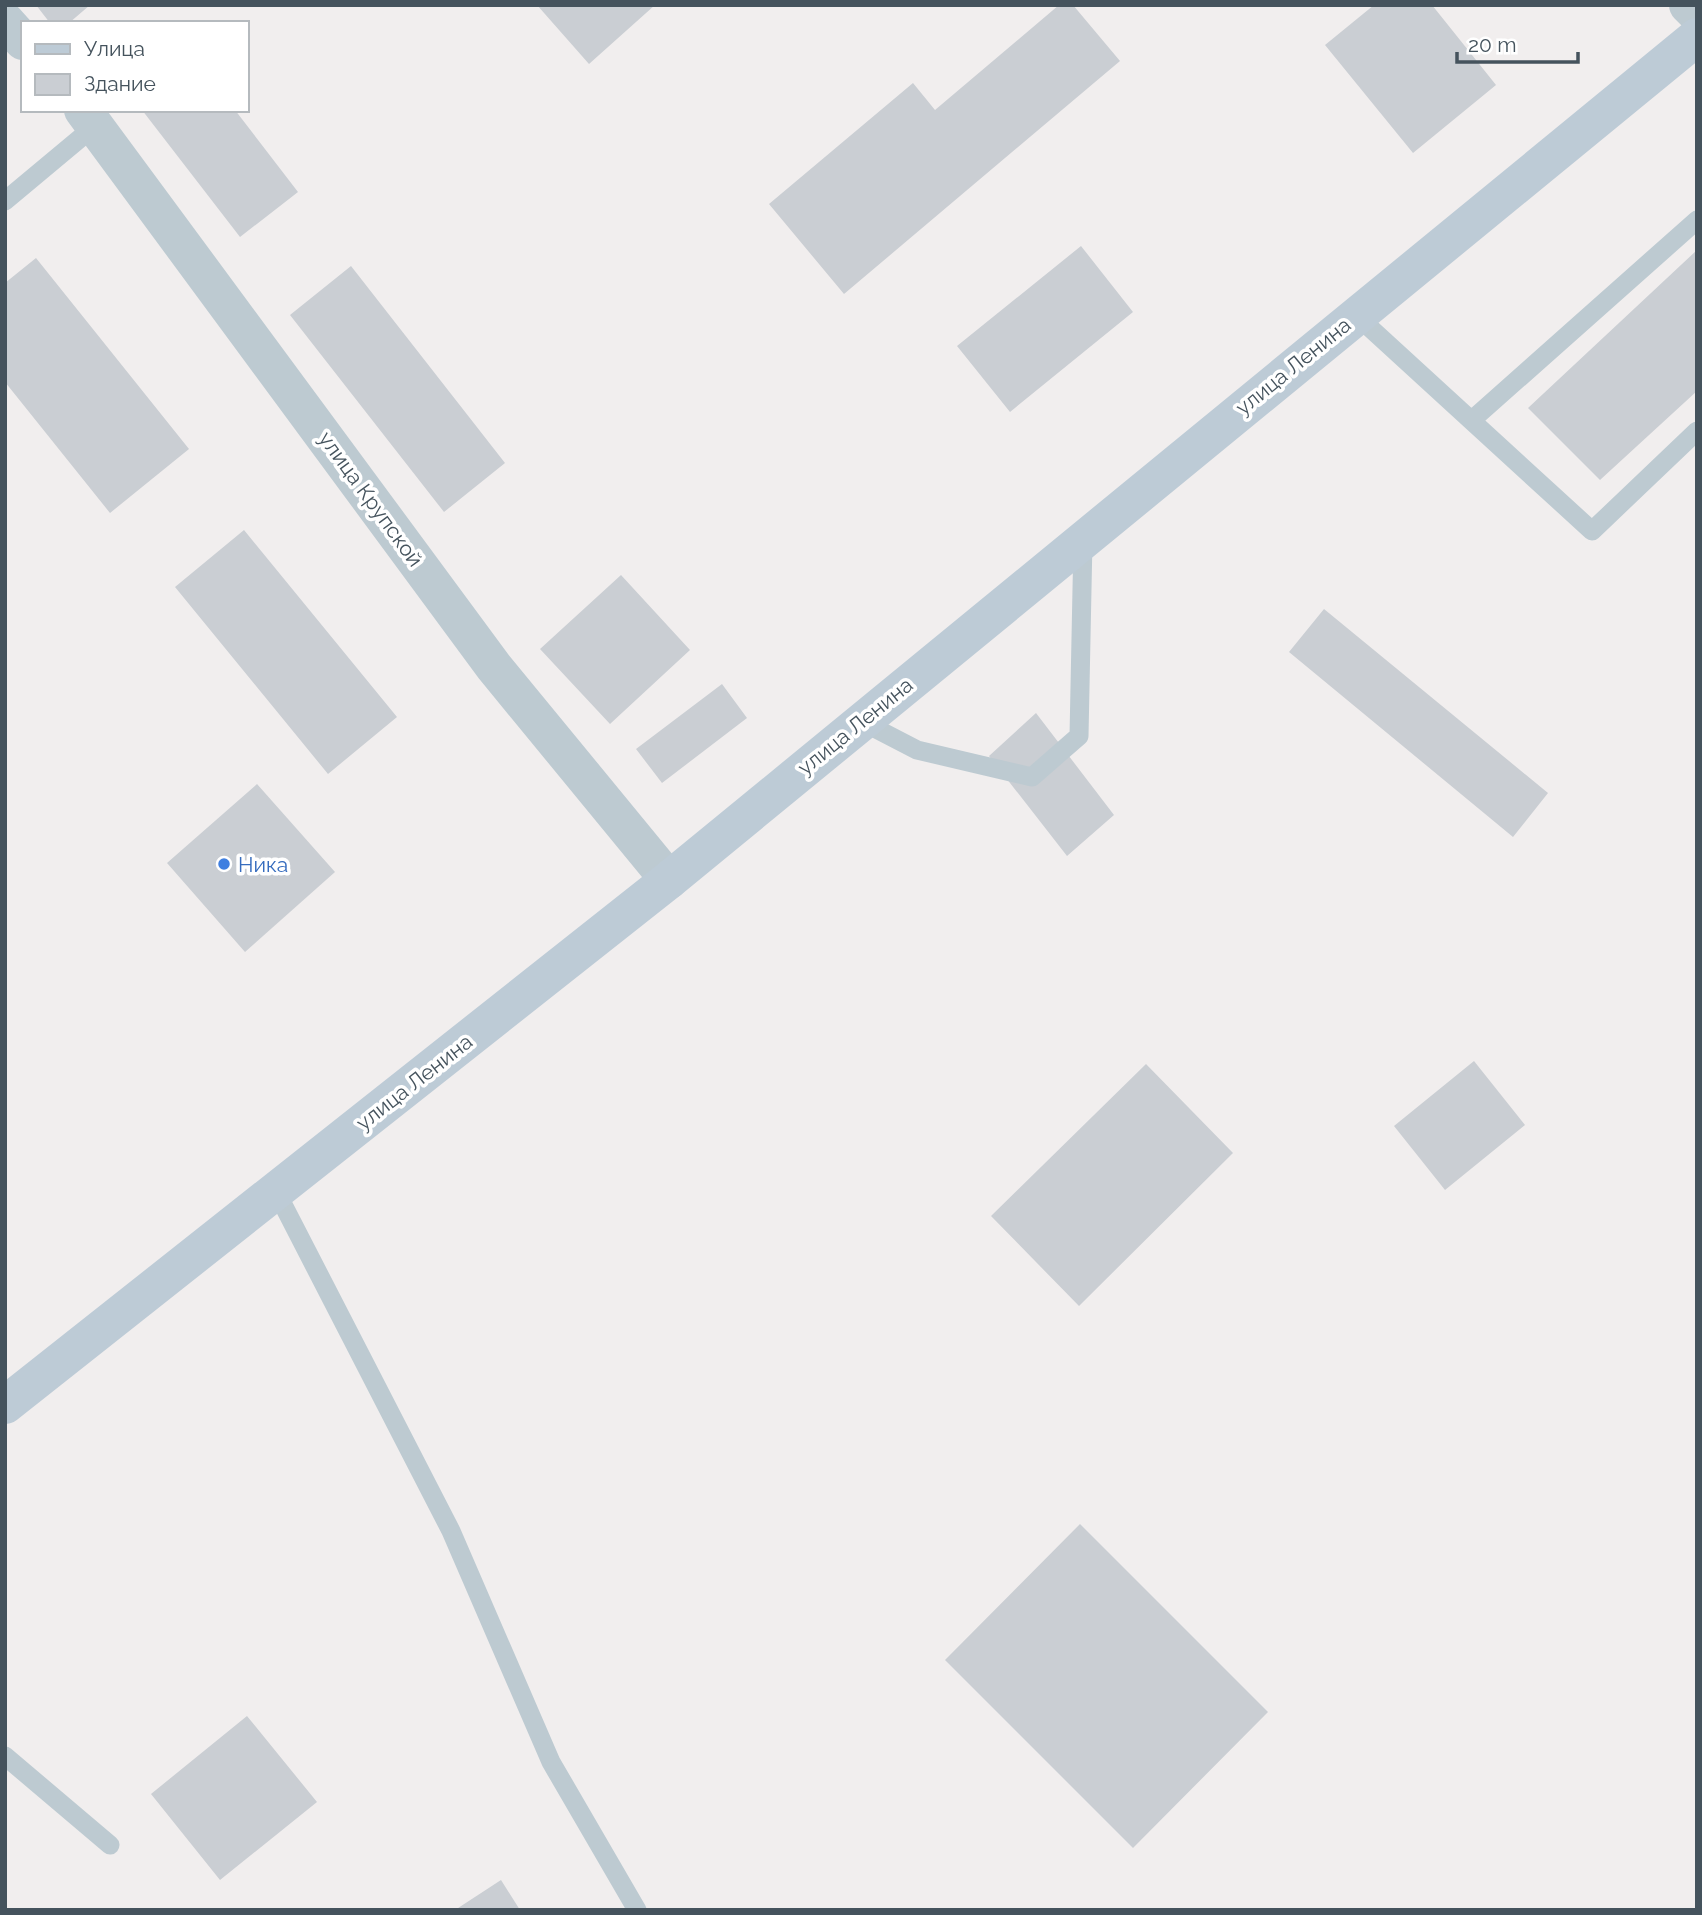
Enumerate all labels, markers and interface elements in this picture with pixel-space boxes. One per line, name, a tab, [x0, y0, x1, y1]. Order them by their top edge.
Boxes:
legend	[21, 21, 248, 112]
scale bar	[1457, 21, 1578, 65]
text: 20 m	[1468, 32, 1516, 57]
text: Улица	[84, 36, 145, 61]
text: Здание	[84, 71, 156, 96]
street label: улица Ленина	[1230, 312, 1356, 420]
street label: улица Крупской	[314, 427, 428, 571]
street label: улица Ленина	[792, 672, 918, 780]
place label: Ника	[238, 852, 288, 877]
marker: Ника	[216, 856, 232, 872]
street label: улица Ленина	[351, 1029, 477, 1135]

